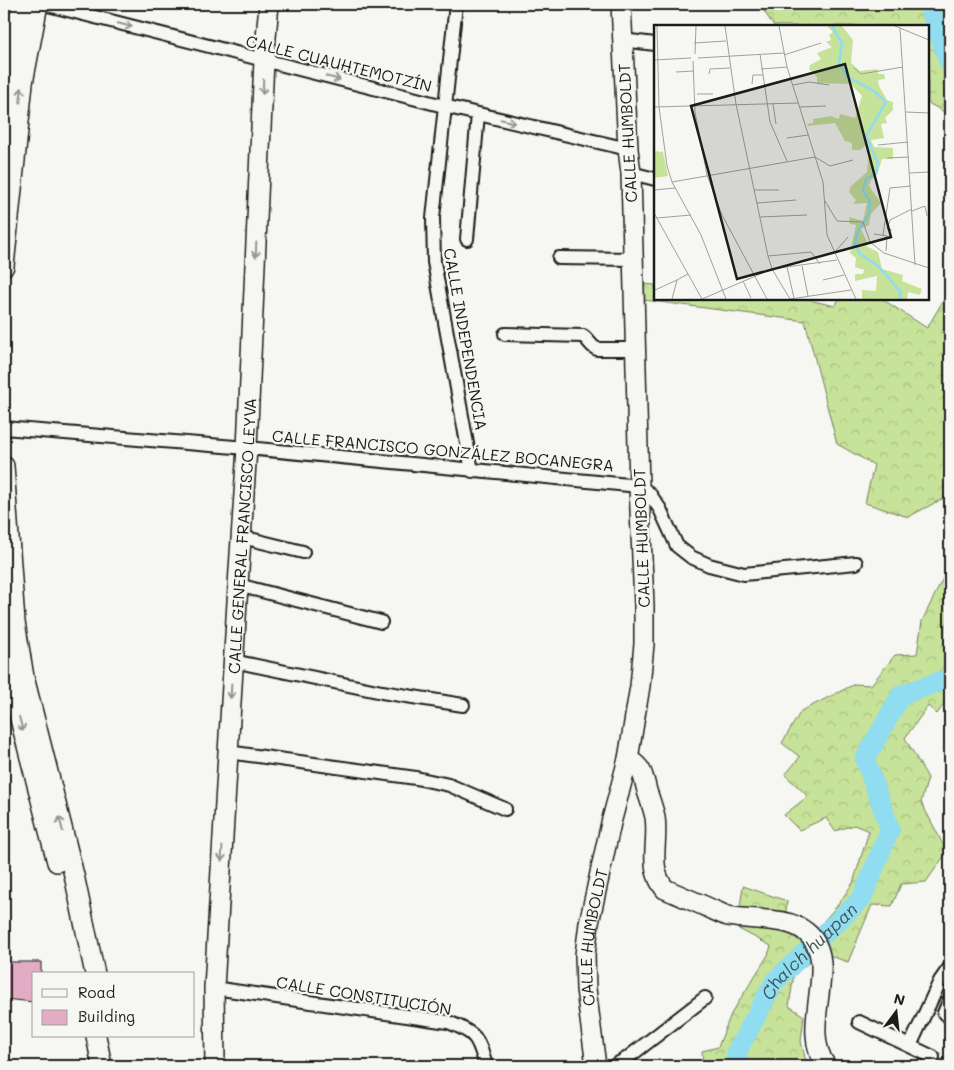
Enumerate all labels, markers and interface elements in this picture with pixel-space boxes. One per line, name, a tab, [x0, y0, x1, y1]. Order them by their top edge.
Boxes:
one-way arrow	[116, 20, 132, 30]
inset map	[654, 25, 929, 300]
street label: CALLE CUAUHTEMOTZÍN	[244, 30, 434, 96]
street label: CALLE HUMBOLDT	[613, 63, 641, 203]
one-way arrow	[325, 74, 341, 83]
one-way arrow	[258, 79, 267, 95]
one-way arrow	[16, 88, 26, 104]
one-way arrow	[499, 117, 515, 126]
one-way arrow	[252, 241, 261, 257]
street label: CALLE INDEPENDENCIA	[440, 246, 492, 432]
street label: CALLE GENERAL FRANCISCO LEYVA	[222, 397, 260, 674]
street label: CALLE FRANCISCO GONZÁLEZ BOCANEGRA	[271, 425, 615, 475]
street label: CALLE HUMBOLDT	[628, 468, 654, 608]
one-way arrow	[227, 683, 236, 699]
one-way arrow	[17, 715, 26, 731]
one-way arrow	[56, 816, 65, 832]
one-way arrow	[218, 845, 227, 861]
street label: CALLE HUMBOLDT	[574, 866, 611, 1008]
water label: Chalchihuapan	[755, 897, 862, 1004]
street label: CALLE CONSTITUCIÓN	[275, 971, 453, 1019]
legend	[32, 972, 195, 1038]
text: Road	[78, 982, 115, 1002]
north arrow	[872, 988, 922, 1038]
text: N	[892, 988, 907, 1010]
text: Building	[78, 1006, 135, 1026]

